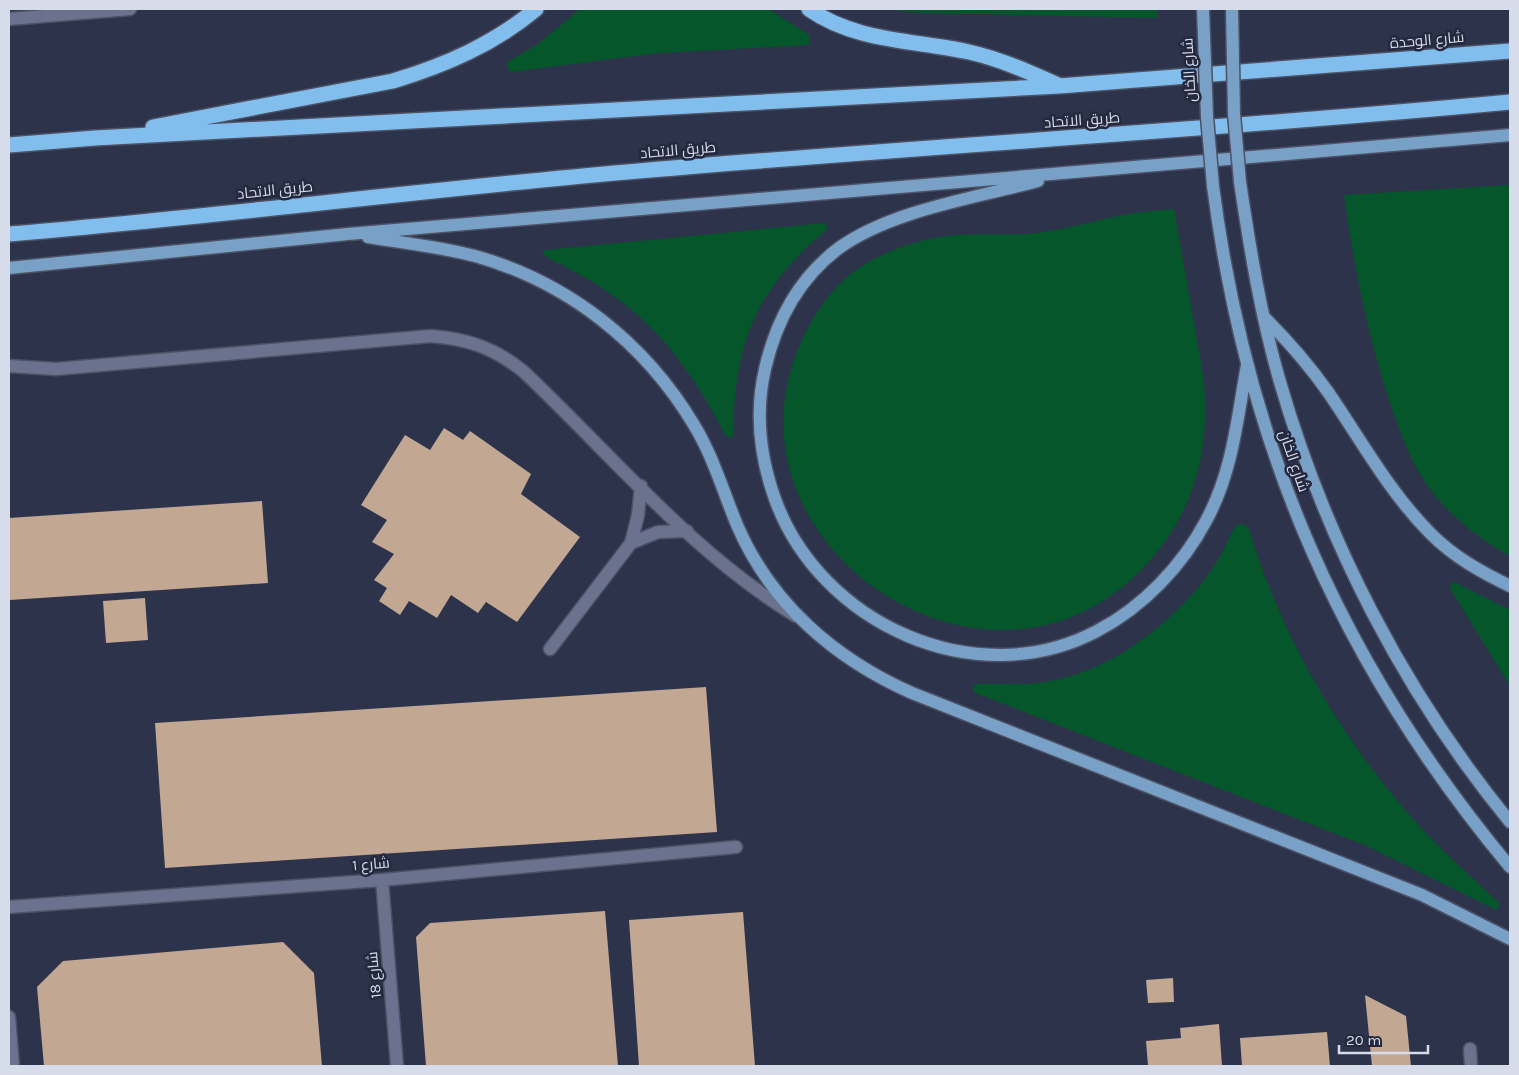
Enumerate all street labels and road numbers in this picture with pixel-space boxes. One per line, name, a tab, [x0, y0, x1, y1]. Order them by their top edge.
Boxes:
street label: شارع الوحدة	[1389, 28, 1465, 54]
street label: شارع الخان	[1178, 37, 1202, 103]
street label: طريق الاتحاد	[1043, 108, 1121, 133]
street label: طريق الاتحاد	[639, 138, 717, 163]
street label: طريق الاتحاد	[236, 177, 314, 204]
street label: شارع الخان	[1273, 428, 1313, 495]
street label: شارع 1	[351, 853, 391, 877]
street label: شارع 18	[363, 951, 387, 999]

